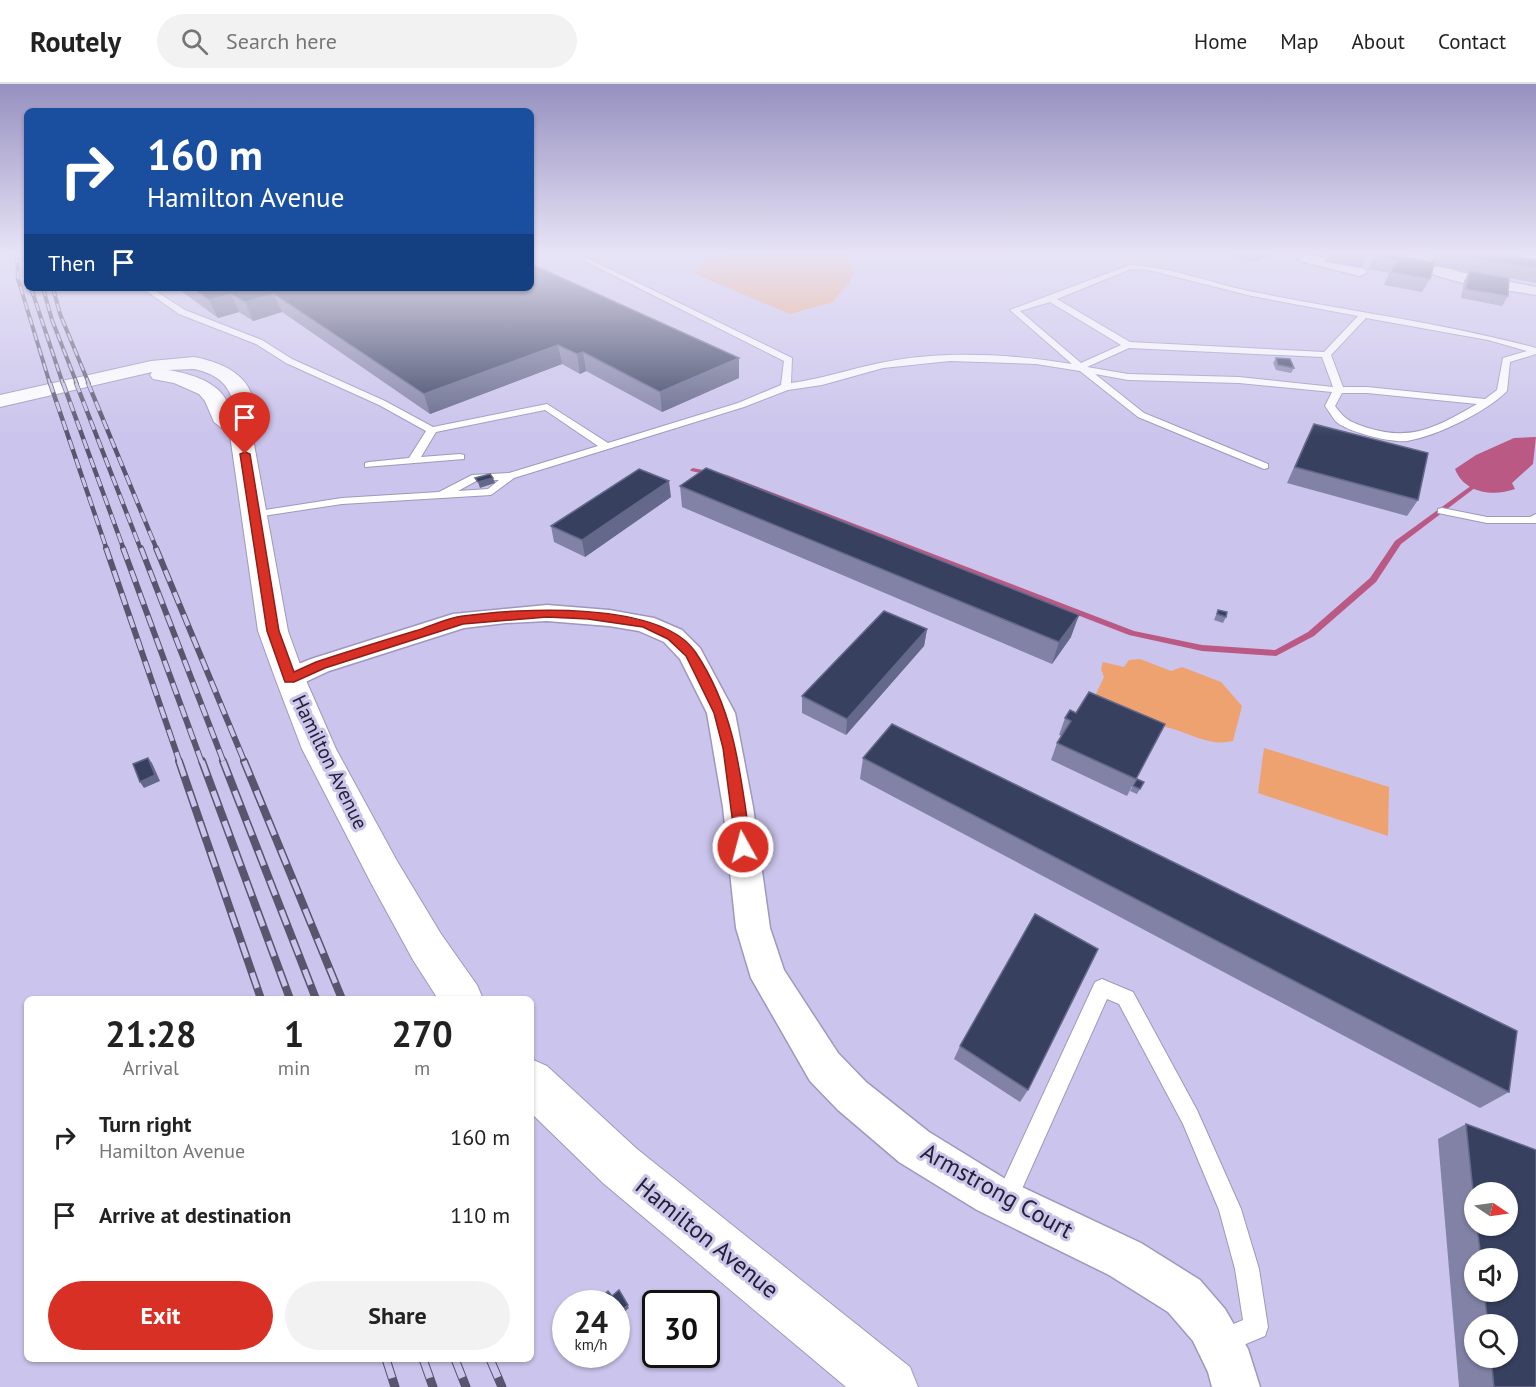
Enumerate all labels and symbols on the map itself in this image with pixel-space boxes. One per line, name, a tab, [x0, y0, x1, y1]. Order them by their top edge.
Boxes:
pin	[219, 392, 270, 454]
street label: Hamilton Avenue	[286, 691, 374, 833]
position arrow	[711, 815, 775, 879]
street label: Armstrong Court	[916, 1136, 1079, 1245]
street label: Hamilton Avenue	[629, 1170, 785, 1305]
north arrow	[1464, 1182, 1518, 1236]
speed limit sign: 30	[642, 1290, 720, 1368]

